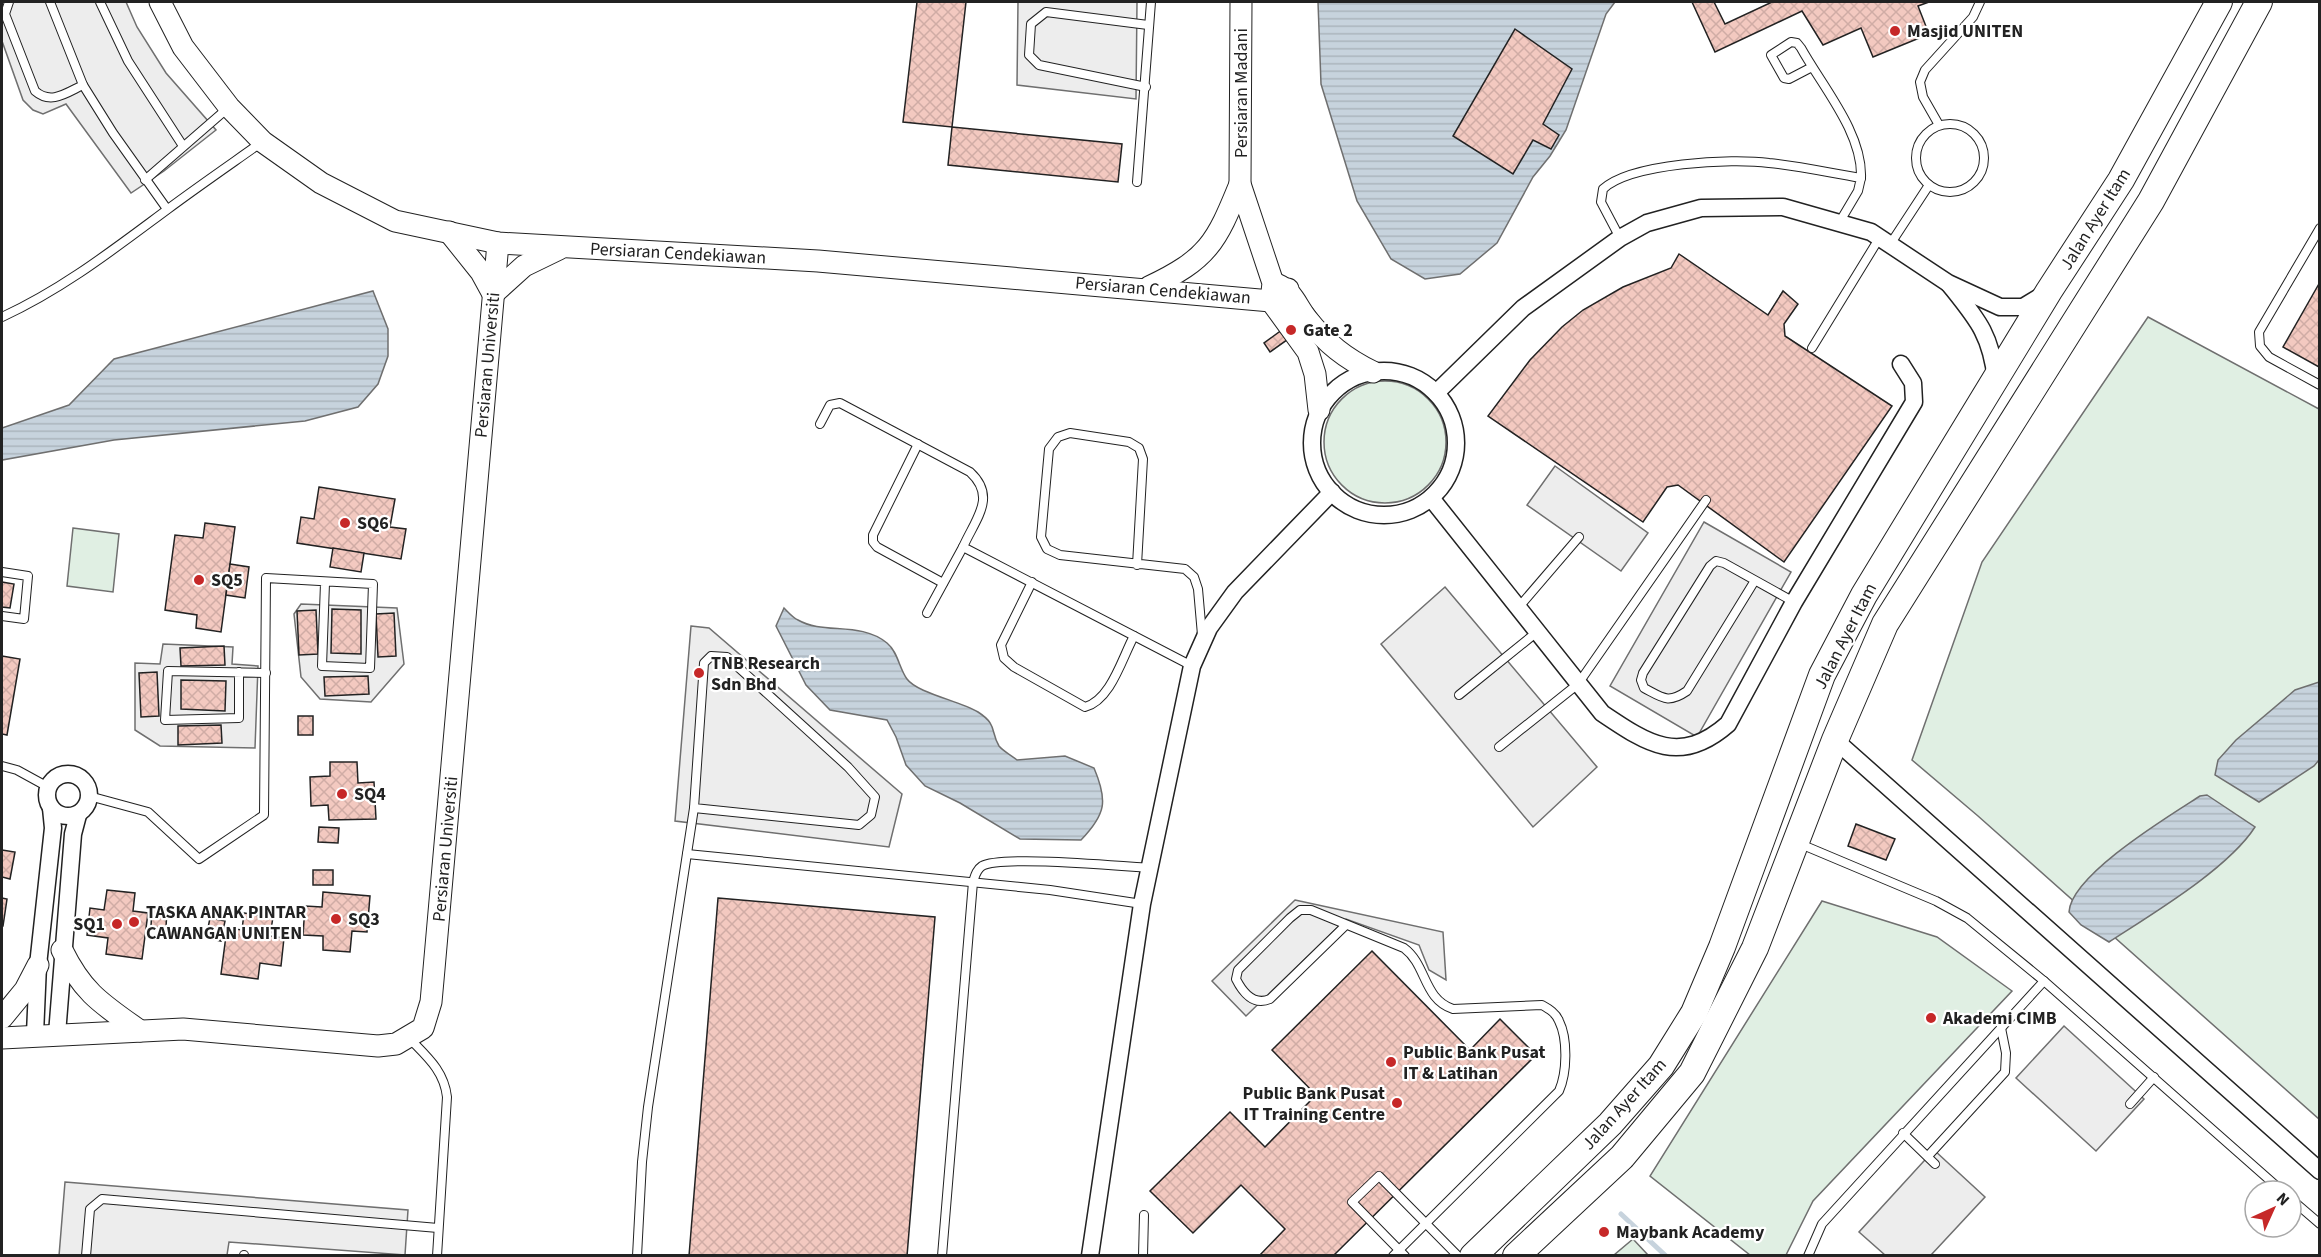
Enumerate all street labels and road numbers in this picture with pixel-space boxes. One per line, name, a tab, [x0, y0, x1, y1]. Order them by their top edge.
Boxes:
street label: Persiaran Madani	[1229, 28, 1254, 158]
street label: Jalan Ayer Itam	[2054, 163, 2137, 275]
street label: Persiaran Cendekiawan	[589, 236, 767, 271]
street label: Persiaran Cendekiawan	[1074, 270, 1252, 311]
street label: Persiaran Universiti	[469, 291, 506, 439]
street label: Jalan Ayer Itam	[1808, 579, 1883, 694]
street label: Persiaran Universiti	[427, 775, 464, 923]
street label: Jalan Ayer Itam	[1576, 1053, 1672, 1156]

